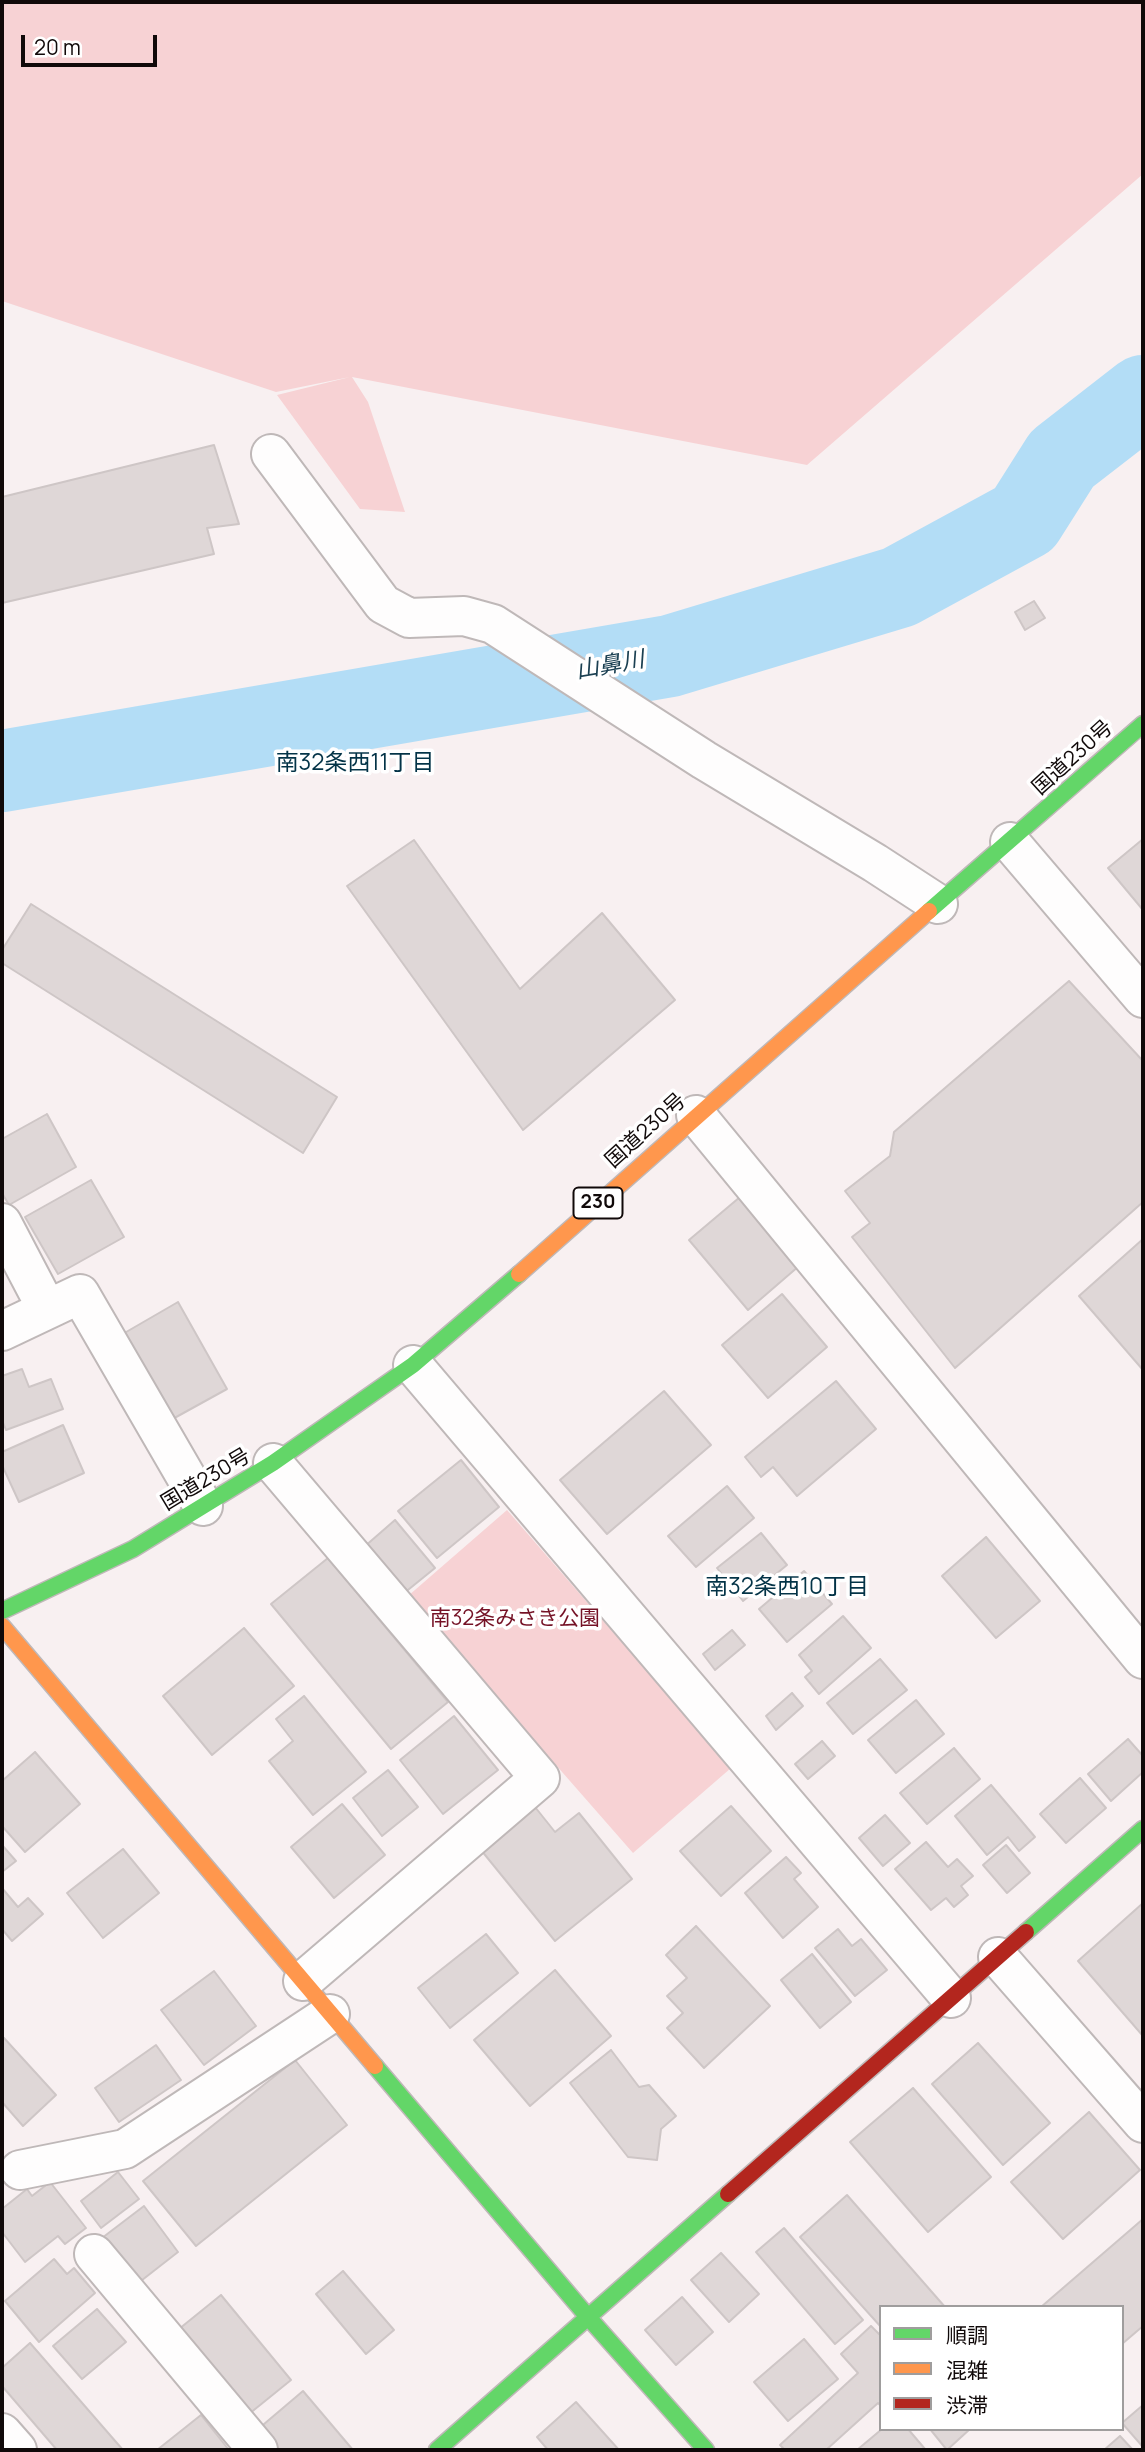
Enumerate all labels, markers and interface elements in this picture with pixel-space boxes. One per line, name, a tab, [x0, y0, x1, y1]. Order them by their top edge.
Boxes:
scale bar	[24, 21, 161, 65]
text: 20 m	[34, 33, 81, 61]
water label: 山鼻川	[574, 646, 646, 686]
street label: 国道230号	[1028, 715, 1118, 801]
district label: 南32条西11丁目	[276, 750, 434, 778]
street label: 国道230号	[601, 1088, 691, 1174]
road number: 230	[574, 1188, 622, 1218]
street label: 国道230号	[157, 1444, 255, 1516]
district label: 南32条西10丁目	[705, 1574, 869, 1602]
park label: 南32条みさき公園	[430, 1606, 600, 1632]
legend	[879, 2305, 1124, 2431]
text: 順調	[946, 2321, 988, 2349]
text: 混雑	[946, 2356, 988, 2384]
text: 渋滞	[946, 2391, 988, 2419]

